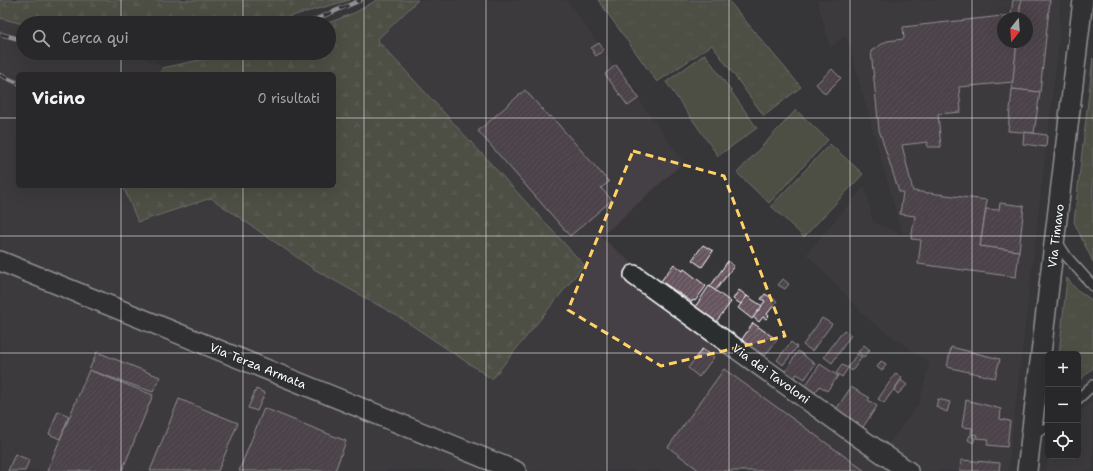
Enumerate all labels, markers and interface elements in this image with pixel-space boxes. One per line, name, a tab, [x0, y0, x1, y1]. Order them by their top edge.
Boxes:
north arrow	[997, 12, 1033, 48]
search box	[16, 16, 336, 60]
icon: search	[30, 27, 52, 49]
text: Cerca qui	[62, 28, 129, 48]
text: Vicino	[32, 87, 85, 109]
text: 0 risultati	[257, 90, 320, 107]
street label: Via Timavo	[1044, 203, 1068, 269]
street label: Via Terza Armata	[207, 339, 309, 393]
street label: Via dei Tavoloni	[729, 340, 813, 408]
map controls	[1045, 351, 1081, 459]
button: +	[1045, 351, 1081, 387]
button: −	[1045, 387, 1081, 423]
button: locate	[1045, 423, 1081, 459]

